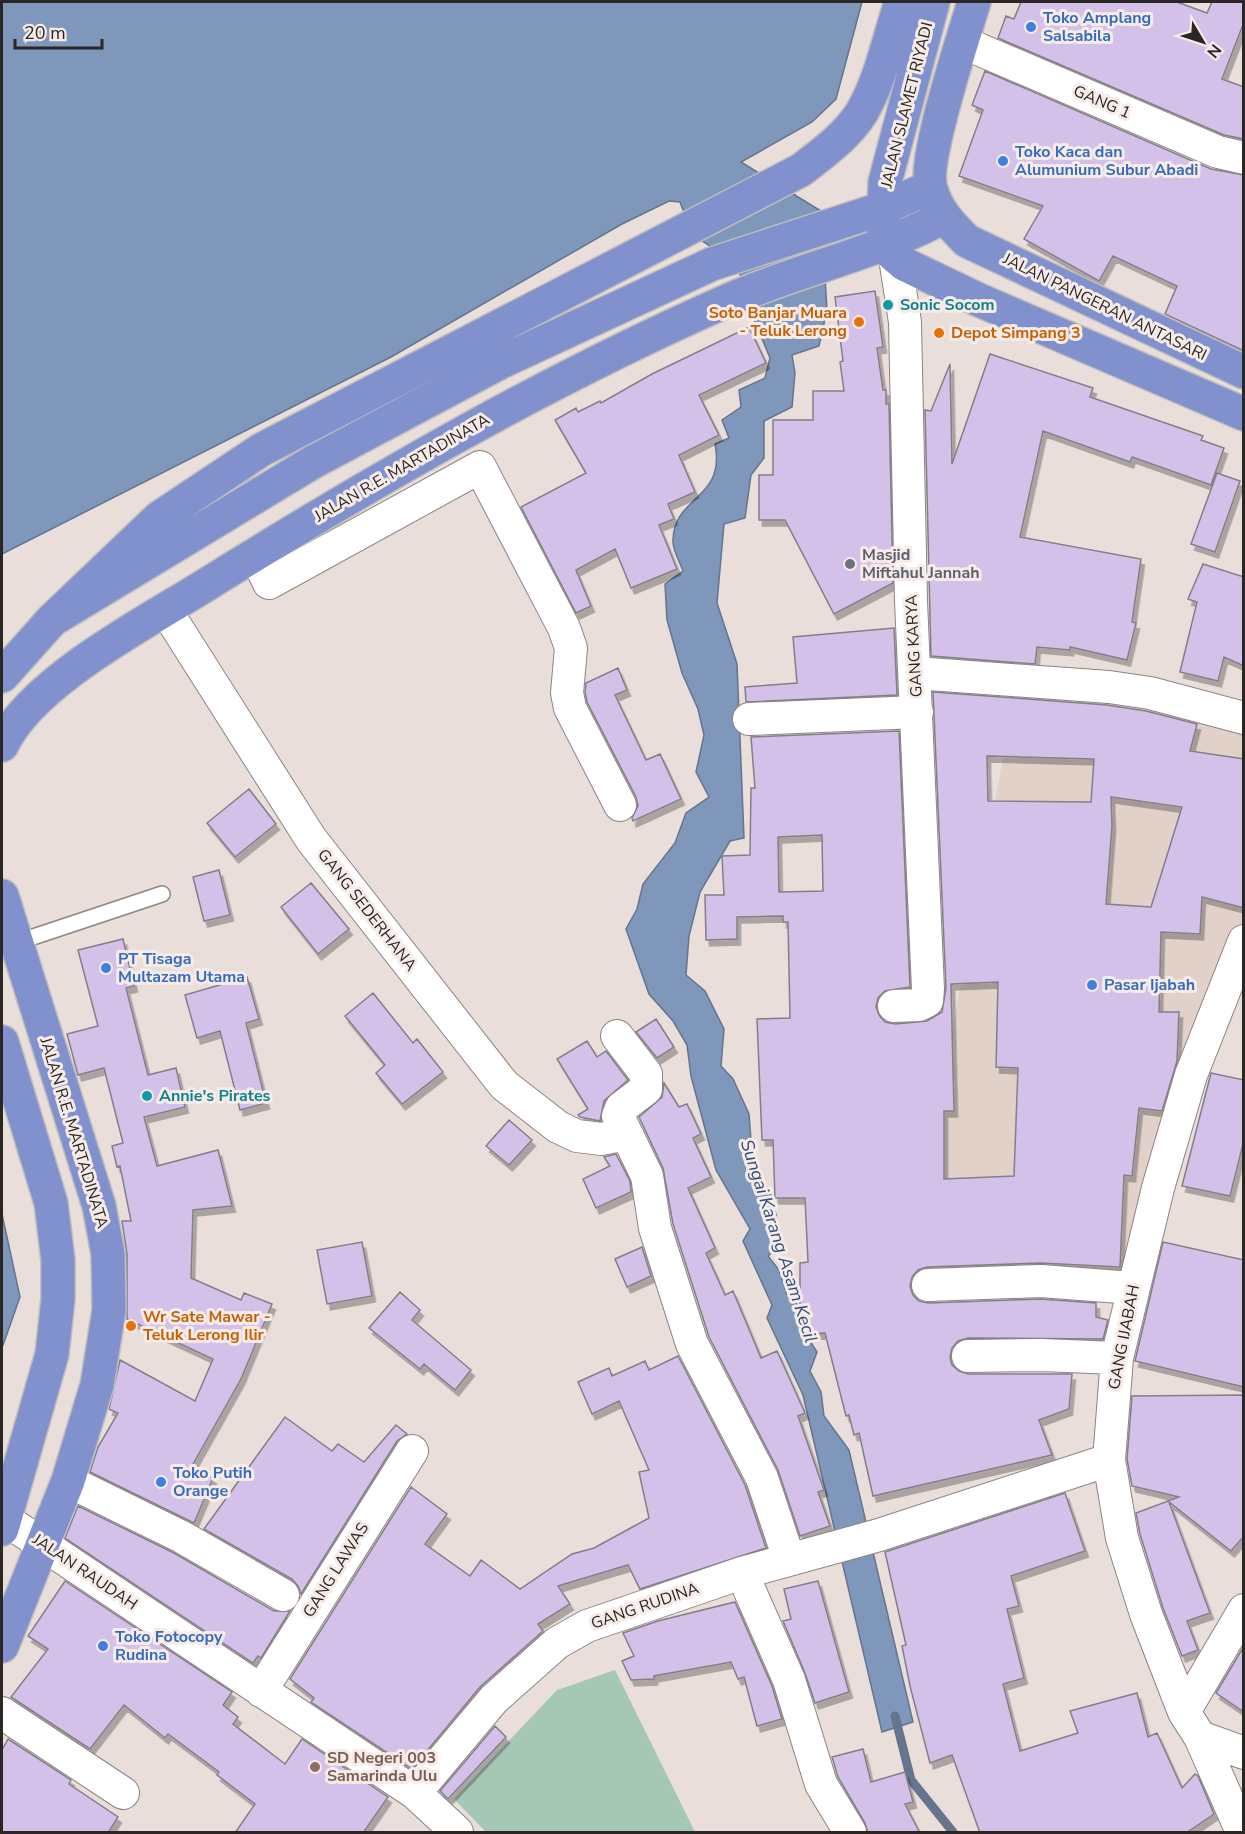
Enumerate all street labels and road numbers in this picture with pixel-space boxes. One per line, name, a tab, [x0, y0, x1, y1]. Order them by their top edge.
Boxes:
street label: JALAN SLAMET RIYADI	[876, 20, 938, 191]
street label: GANG 1	[1070, 80, 1134, 124]
street label: JALAN PANGERAN ANTASARI	[999, 248, 1211, 366]
street label: JALAN R.E. MARTADINATA	[310, 409, 494, 528]
street label: GANG KARYA	[900, 594, 928, 698]
street label: GANG SEDERHANA	[312, 844, 422, 976]
street label: JALAN R.E. MARTADINATA	[34, 1034, 114, 1232]
street label: GANG IJABAH	[1103, 1283, 1145, 1391]
street label: GANG LAWAS	[298, 1518, 374, 1622]
street label: JALAN RAUDAH	[27, 1528, 142, 1615]
street label: GANG RUDINA	[588, 1577, 702, 1635]

